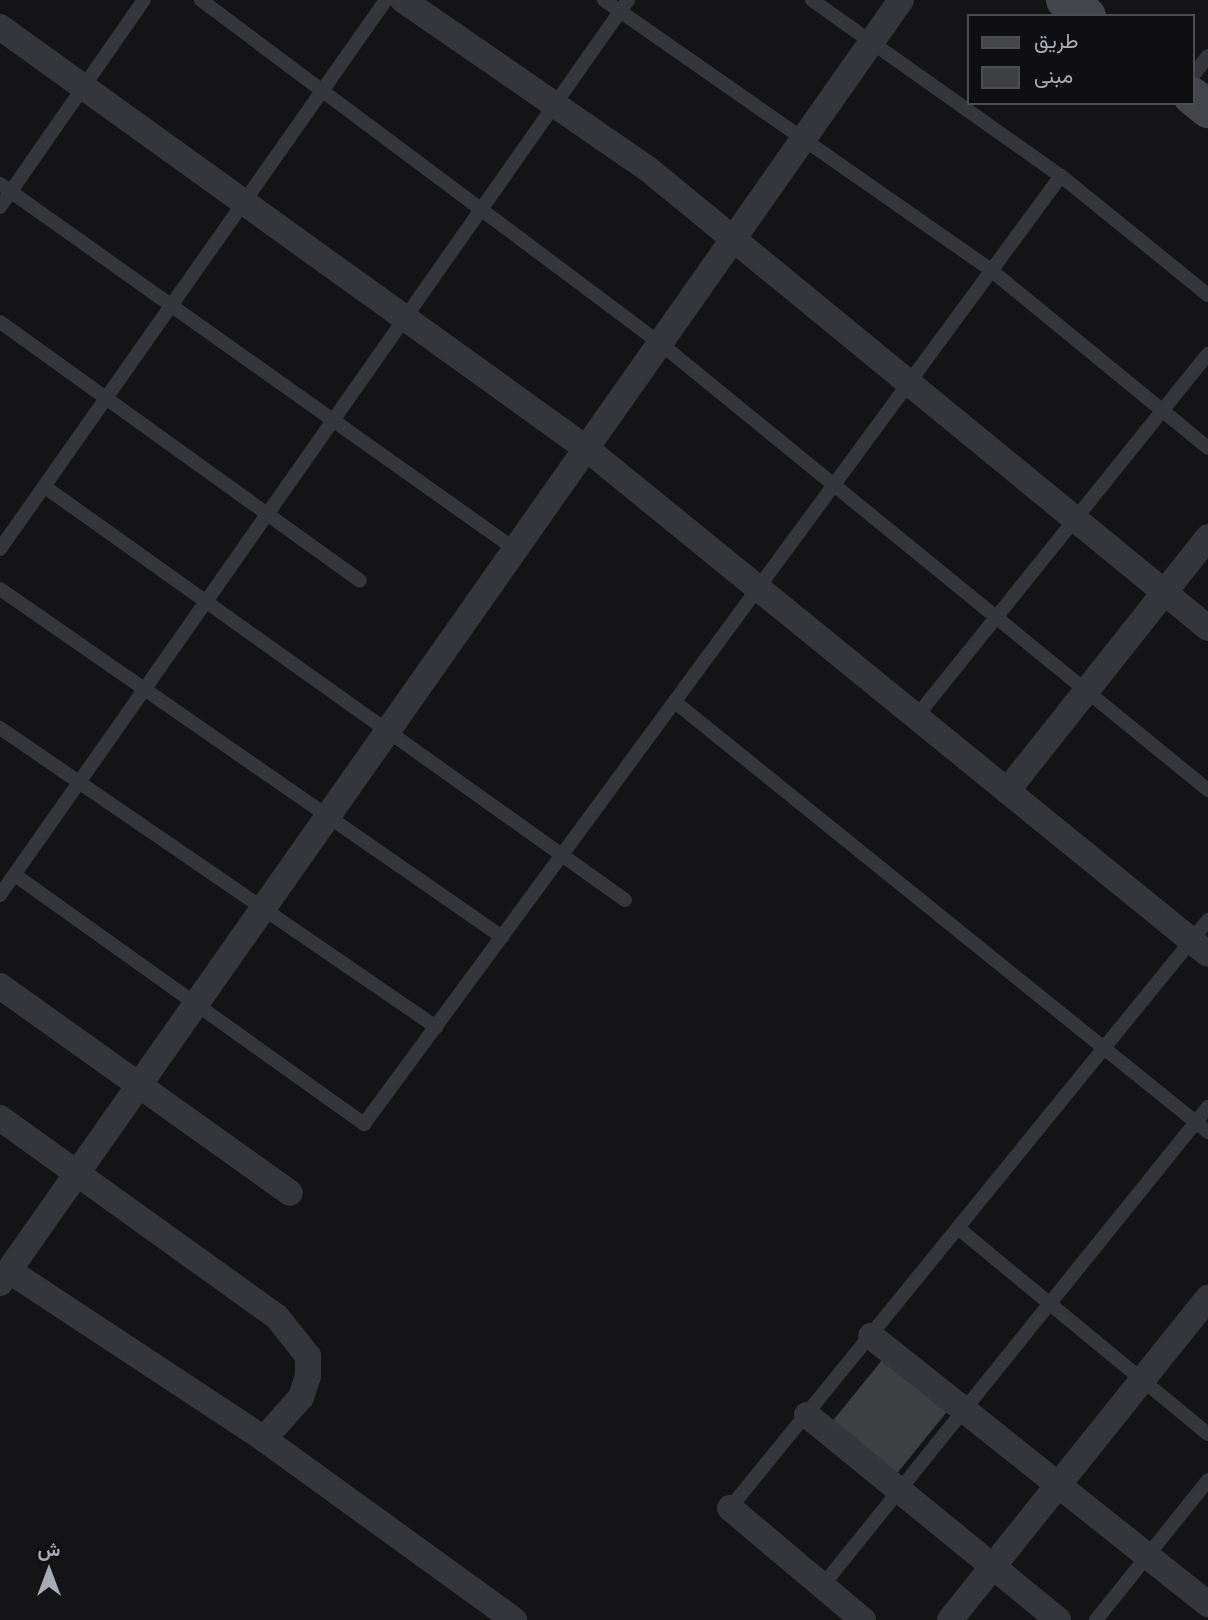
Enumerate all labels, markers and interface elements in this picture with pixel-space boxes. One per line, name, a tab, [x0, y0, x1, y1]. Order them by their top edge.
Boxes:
legend	[967, 14, 1194, 105]
text: طريق	[1034, 28, 1079, 54]
text: مبنى	[1034, 63, 1073, 89]
north arrow	[14, 1536, 84, 1606]
text: ش	[38, 1538, 60, 1561]

